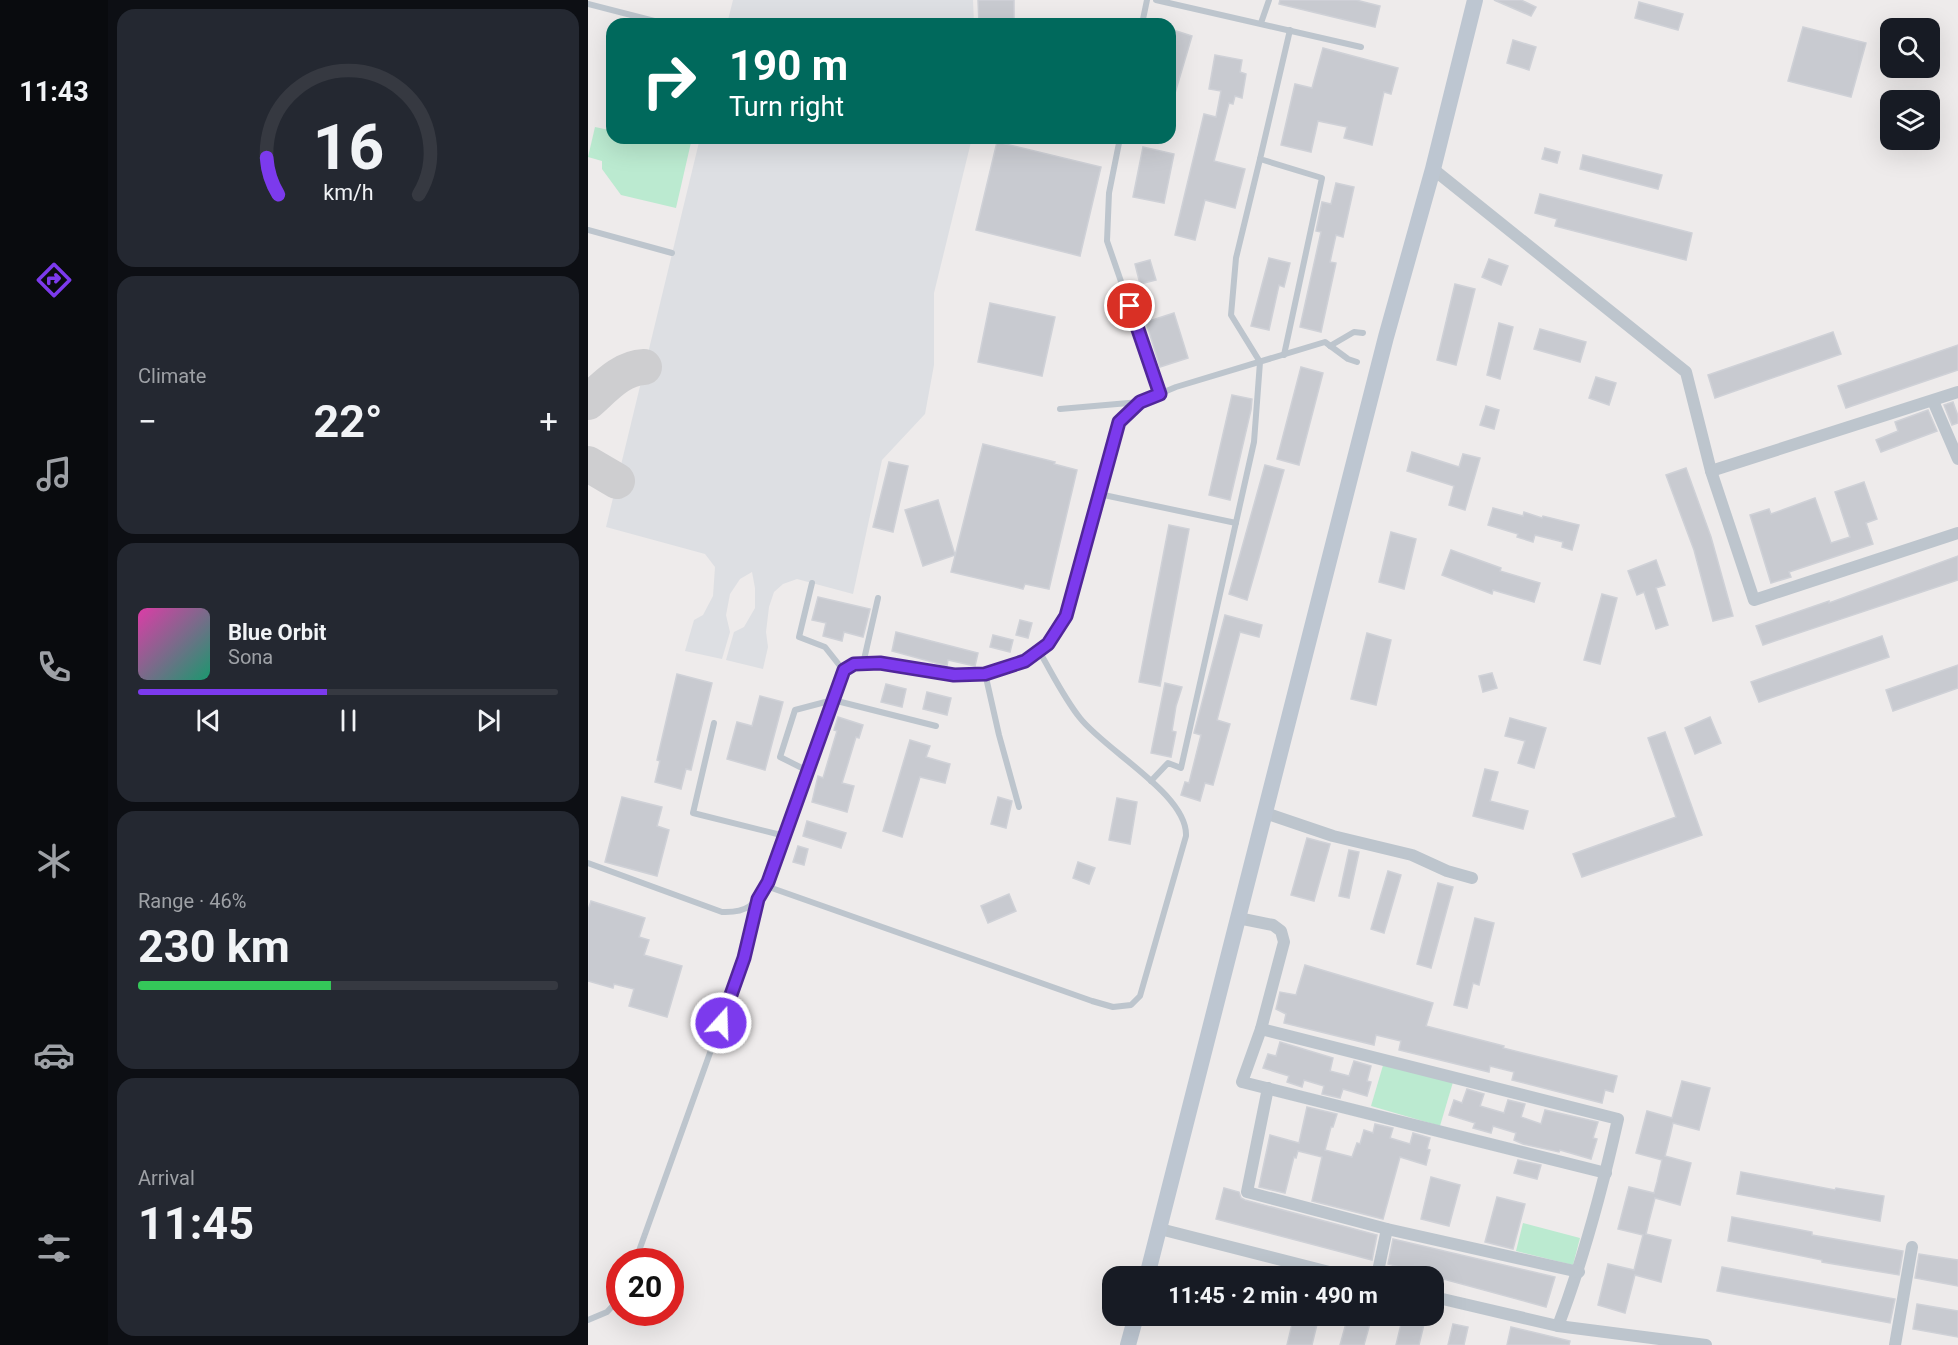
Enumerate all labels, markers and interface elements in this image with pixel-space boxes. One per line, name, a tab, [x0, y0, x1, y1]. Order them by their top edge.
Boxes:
map controls	[1880, 18, 1940, 150]
button: search	[1880, 18, 1940, 78]
text: 190 m	[729, 41, 848, 90]
icon: right	[630, 42, 708, 120]
text: 11:43	[19, 76, 89, 108]
button: layers	[1880, 90, 1940, 150]
text: Turn right	[729, 91, 844, 123]
text: 16	[312, 111, 384, 184]
text: km/h	[323, 180, 373, 205]
icon: directions	[33, 259, 75, 301]
pin	[1104, 280, 1155, 331]
icon: arrive	[1113, 289, 1146, 322]
text: Climate	[138, 364, 206, 388]
text: 22°	[313, 395, 383, 448]
text: −	[138, 402, 157, 441]
text: +	[539, 402, 558, 441]
icon: music	[33, 453, 75, 495]
text: Blue Orbit	[228, 620, 326, 645]
text: Sona	[228, 645, 273, 669]
icon: phone	[33, 646, 75, 688]
icon: previous	[192, 704, 225, 737]
icon: pause	[332, 704, 365, 737]
icon: next	[472, 704, 505, 737]
icon: climate	[33, 840, 75, 882]
text: Range · 46%	[138, 889, 246, 913]
text: 230 km	[138, 920, 290, 973]
position arrow	[689, 991, 753, 1055]
icon: car	[33, 1034, 75, 1076]
text: Arrival	[138, 1166, 195, 1190]
text: 11:45	[138, 1197, 254, 1250]
icon: filters	[33, 1227, 75, 1269]
speed limit sign: 20	[606, 1248, 684, 1326]
text: 11:45 · 2 min · 490 m	[1168, 1283, 1378, 1308]

